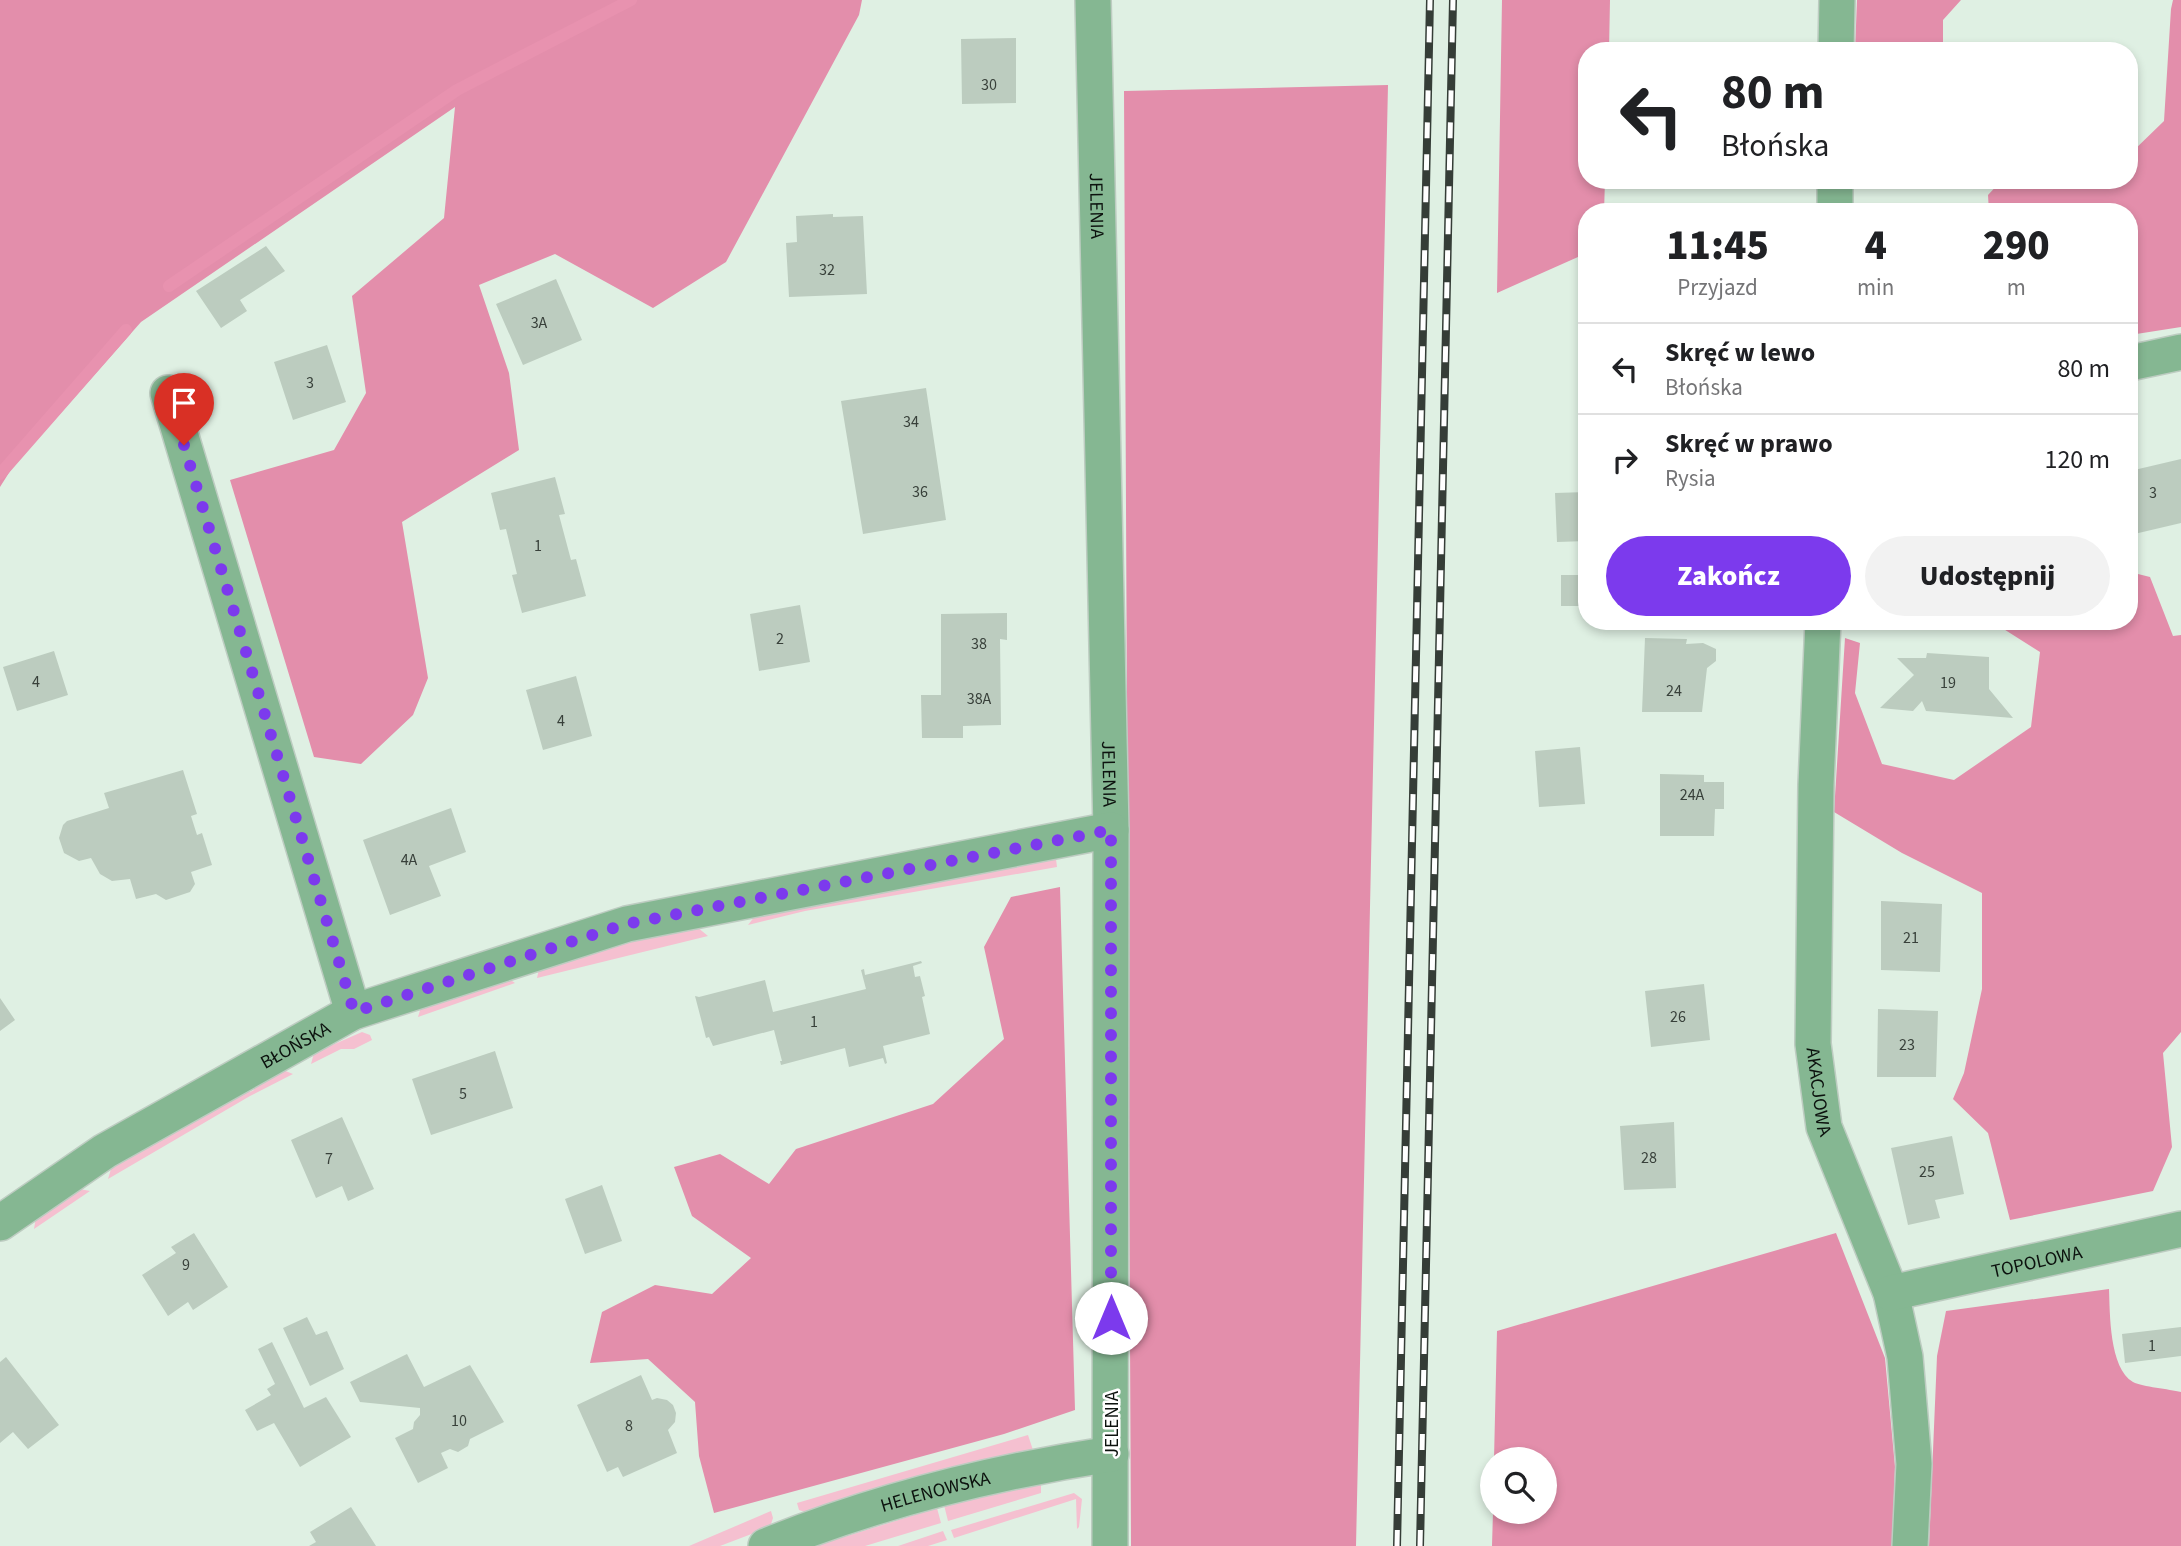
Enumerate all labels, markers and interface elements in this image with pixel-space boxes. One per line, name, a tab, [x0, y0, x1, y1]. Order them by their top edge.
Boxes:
text: 80 m	[1721, 58, 1825, 128]
icon: left	[1606, 70, 1697, 161]
house number: 30	[981, 74, 997, 96]
text: Błońska	[1721, 123, 1829, 169]
street label: JELENIA	[1082, 173, 1110, 240]
text: 11:45	[1666, 216, 1769, 276]
text: 4	[1864, 216, 1887, 276]
text: 290	[1983, 216, 2050, 276]
house number: 32	[819, 259, 835, 281]
text: Przyjazd	[1677, 271, 1758, 304]
text: min	[1857, 271, 1894, 304]
text: m	[2007, 271, 2026, 304]
house number: 3A	[531, 312, 548, 334]
text: Skręć w lewo	[1665, 334, 1815, 371]
icon: left	[1606, 350, 1644, 388]
text: 80 m	[2057, 350, 2110, 387]
text: Błońska	[1665, 371, 1743, 404]
house number: 3	[306, 372, 314, 394]
pin	[154, 373, 214, 445]
icon: arrive	[165, 384, 203, 422]
house number: 34	[903, 411, 919, 433]
text: Skręć w prawo	[1665, 425, 1833, 462]
icon: right	[1606, 441, 1644, 479]
text: 120 m	[2044, 441, 2110, 478]
text: Rysia	[1665, 462, 1716, 495]
house number: 36	[912, 481, 928, 503]
house number: 3	[2149, 482, 2157, 504]
house number: 1	[534, 535, 542, 557]
button: Zakończ	[1606, 536, 1851, 616]
button: Udostępnij	[1865, 536, 2110, 616]
house number: 2	[776, 628, 784, 650]
house number: 38	[971, 633, 987, 655]
house number: 4	[32, 671, 40, 693]
house number: 19	[1940, 672, 1956, 694]
house number: 24	[1666, 680, 1682, 702]
house number: 38A	[967, 688, 992, 710]
house number: 4	[557, 710, 565, 732]
street label: JELENIA	[1094, 741, 1123, 808]
house number: 24A	[1680, 784, 1705, 806]
house number: 4A	[401, 849, 418, 871]
house number: 21	[1903, 927, 1919, 949]
house number: 26	[1670, 1006, 1686, 1028]
house number: 1	[810, 1011, 818, 1033]
street label: BŁOŃSKA	[256, 1015, 336, 1076]
house number: 23	[1899, 1034, 1915, 1056]
street label: AKACJOWA	[1799, 1046, 1839, 1141]
house number: 5	[459, 1083, 467, 1105]
house number: 28	[1641, 1147, 1657, 1169]
house number: 7	[325, 1148, 333, 1170]
house number: 25	[1919, 1161, 1935, 1183]
street label: TOPOLOWA	[1989, 1239, 2085, 1285]
house number: 9	[182, 1254, 190, 1276]
position arrow	[1074, 1281, 1148, 1355]
house number: 1	[2148, 1335, 2156, 1357]
street label: JELENIA	[1099, 1390, 1126, 1457]
house number: 10	[451, 1410, 467, 1432]
house number: 8	[625, 1415, 633, 1437]
map controls	[1480, 1447, 1557, 1524]
button: search	[1480, 1447, 1557, 1524]
street label: HELENOWSKA	[877, 1465, 994, 1520]

